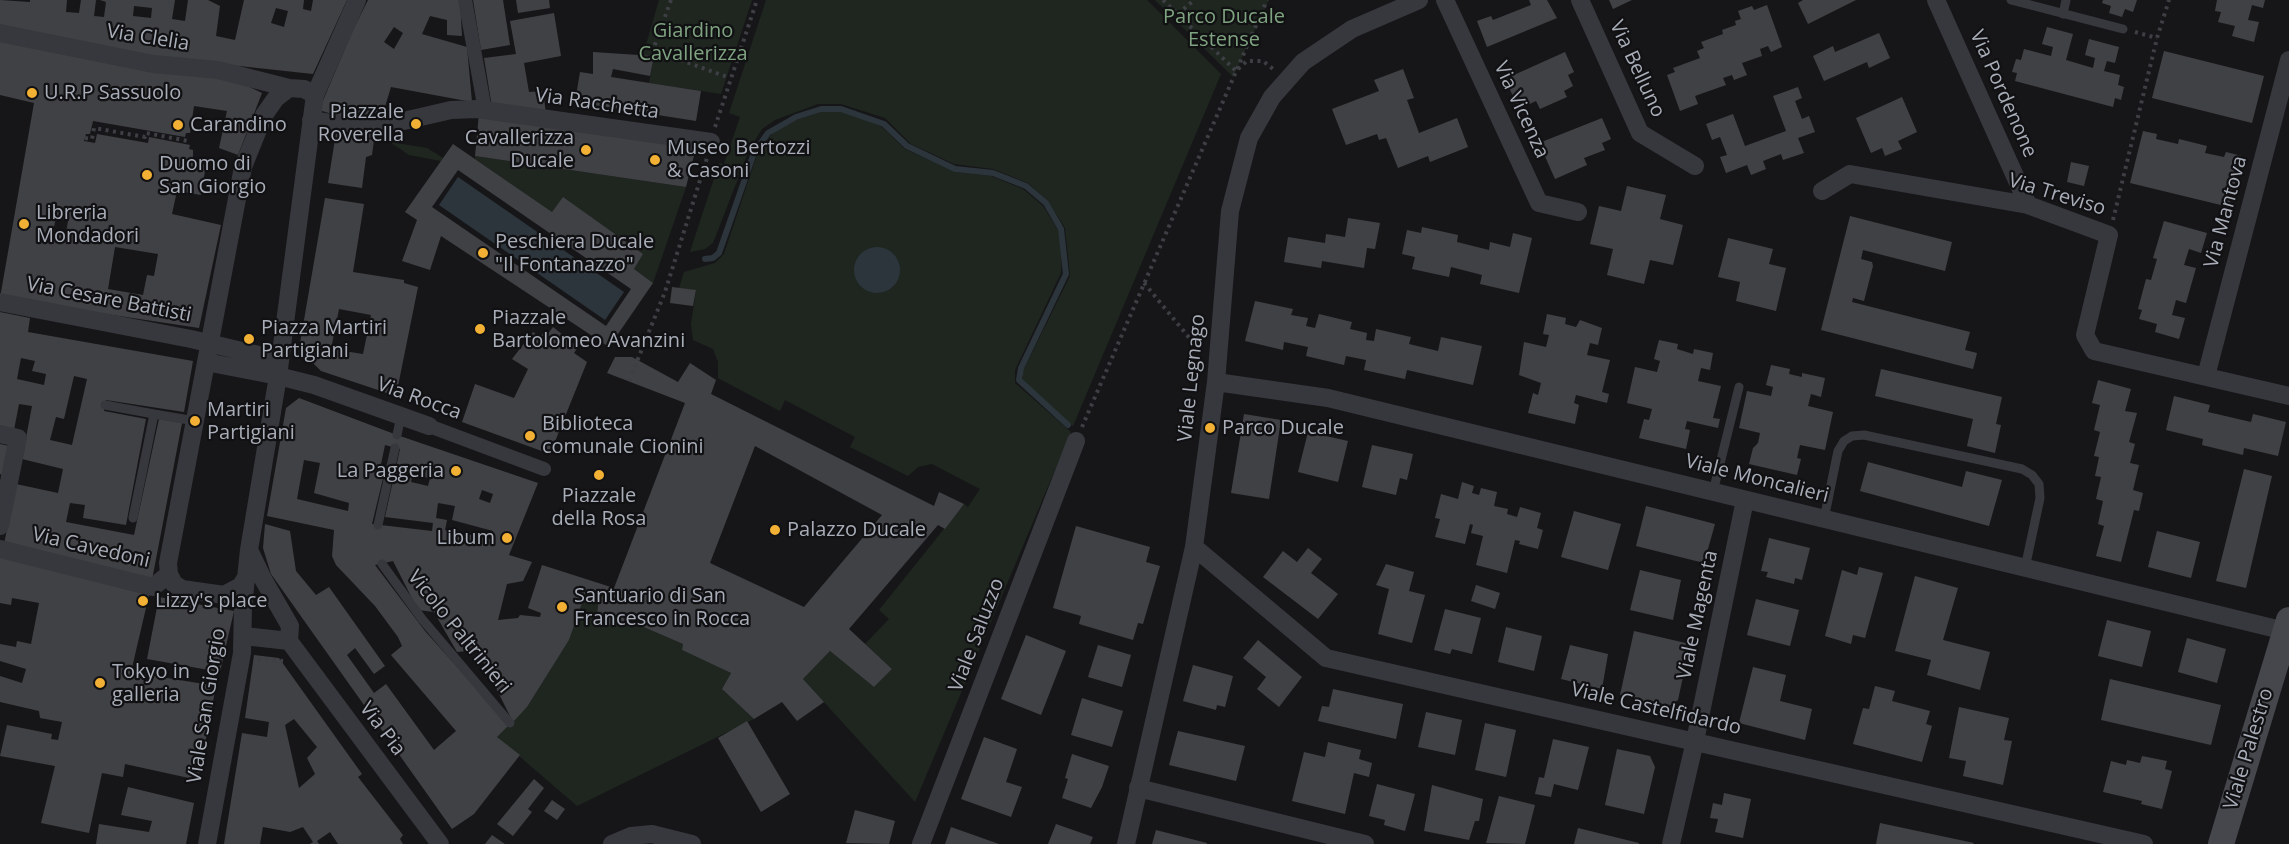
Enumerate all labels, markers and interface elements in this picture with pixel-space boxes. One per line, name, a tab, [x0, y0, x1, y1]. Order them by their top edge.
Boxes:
park label: Parco Ducale Estense	[1163, 5, 1285, 52]
street label: Via Belluno	[1604, 17, 1670, 121]
park label: Giardino Cavallerizza	[638, 19, 748, 66]
street label: Via Clelia	[105, 20, 191, 56]
street label: Via Pordenone	[1964, 27, 2042, 161]
street label: Via Vicenza	[1488, 58, 1554, 162]
place label: U.R.P Sassuolo	[44, 81, 181, 105]
street label: Via Racchetta	[534, 83, 660, 125]
marker: U.R.P Sassuolo	[25, 86, 39, 100]
place label: Piazzale Roverella	[318, 100, 404, 147]
place label: Carandino	[190, 113, 287, 137]
marker: Piazzale Roverella	[409, 117, 423, 131]
marker: Carandino	[171, 118, 185, 132]
place label: Cavallerizza Ducale	[465, 126, 574, 173]
place label: Museo Bertozzi & Casoni	[667, 136, 811, 183]
marker: Cavallerizza Ducale	[579, 143, 593, 157]
place label: Duomo di San Giorgio	[159, 152, 266, 199]
marker: Museo Bertozzi & Casoni	[648, 153, 662, 167]
street label: Via Mantova	[2200, 153, 2252, 271]
marker: Duomo di San Giorgio	[140, 168, 154, 182]
street label: Via Treviso	[2006, 169, 2108, 221]
place label: Libreria Mondadori	[36, 201, 139, 248]
marker: Libreria Mondadori	[17, 217, 31, 231]
place label: Peschiera Ducale "Il Fontanazzo"	[495, 230, 654, 277]
marker: Peschiera Ducale "Il Fontanazzo"	[476, 246, 490, 260]
street label: Via Cesare Battisti	[25, 272, 193, 328]
place label: Piazzale Bartolomeo Avanzini	[492, 306, 685, 353]
street label: Viale Legnago	[1173, 313, 1211, 443]
place label: Piazza Martiri Partigiani	[261, 316, 387, 363]
marker: Piazzale Bartolomeo Avanzini	[473, 322, 487, 336]
marker: Piazza Martiri Partigiani	[242, 332, 256, 346]
street label: Via Rocca	[374, 373, 464, 425]
place label: Martiri Partigiani	[207, 398, 295, 445]
place label: Biblioteca comunale Cionini	[542, 412, 704, 459]
marker: Martiri Partigiani	[188, 414, 202, 428]
place label: Parco Ducale	[1222, 416, 1344, 440]
marker: Parco Ducale	[1203, 421, 1217, 435]
marker: Biblioteca comunale Cionini	[523, 429, 537, 443]
street label: Viale Moncalieri	[1683, 450, 1831, 508]
place label: La Paggeria	[337, 459, 444, 483]
marker: La Paggeria	[449, 464, 463, 478]
marker: Piazzale della Rosa	[592, 468, 606, 482]
place label: Piazzale della Rosa	[552, 484, 646, 531]
place label: Palazzo Ducale	[787, 518, 926, 542]
street label: Via Cavedoni	[30, 523, 152, 573]
marker: Palazzo Ducale	[768, 523, 782, 537]
place label: Libum	[436, 526, 495, 550]
marker: Libum	[500, 531, 514, 545]
street label: Viale Magenta	[1673, 548, 1723, 682]
street label: Vicolo Paltrinieri	[402, 566, 516, 698]
street label: Viale Saluzzo	[944, 575, 1010, 695]
place label: Santuario di San Francesco in Rocca	[574, 584, 750, 631]
place label: Lizzy's place	[155, 589, 268, 613]
marker: Lizzy's place	[136, 594, 150, 608]
marker: Santuario di San Francesco in Rocca	[555, 600, 569, 614]
street label: Viale San Giorgio	[183, 627, 231, 785]
place label: Tokyo in galleria	[112, 660, 190, 707]
marker: Tokyo in galleria	[93, 676, 107, 690]
street label: Viale Castelfidardo	[1569, 678, 1743, 740]
street label: Viale Palestro	[2219, 685, 2279, 813]
street label: Via Pia	[354, 697, 410, 761]

